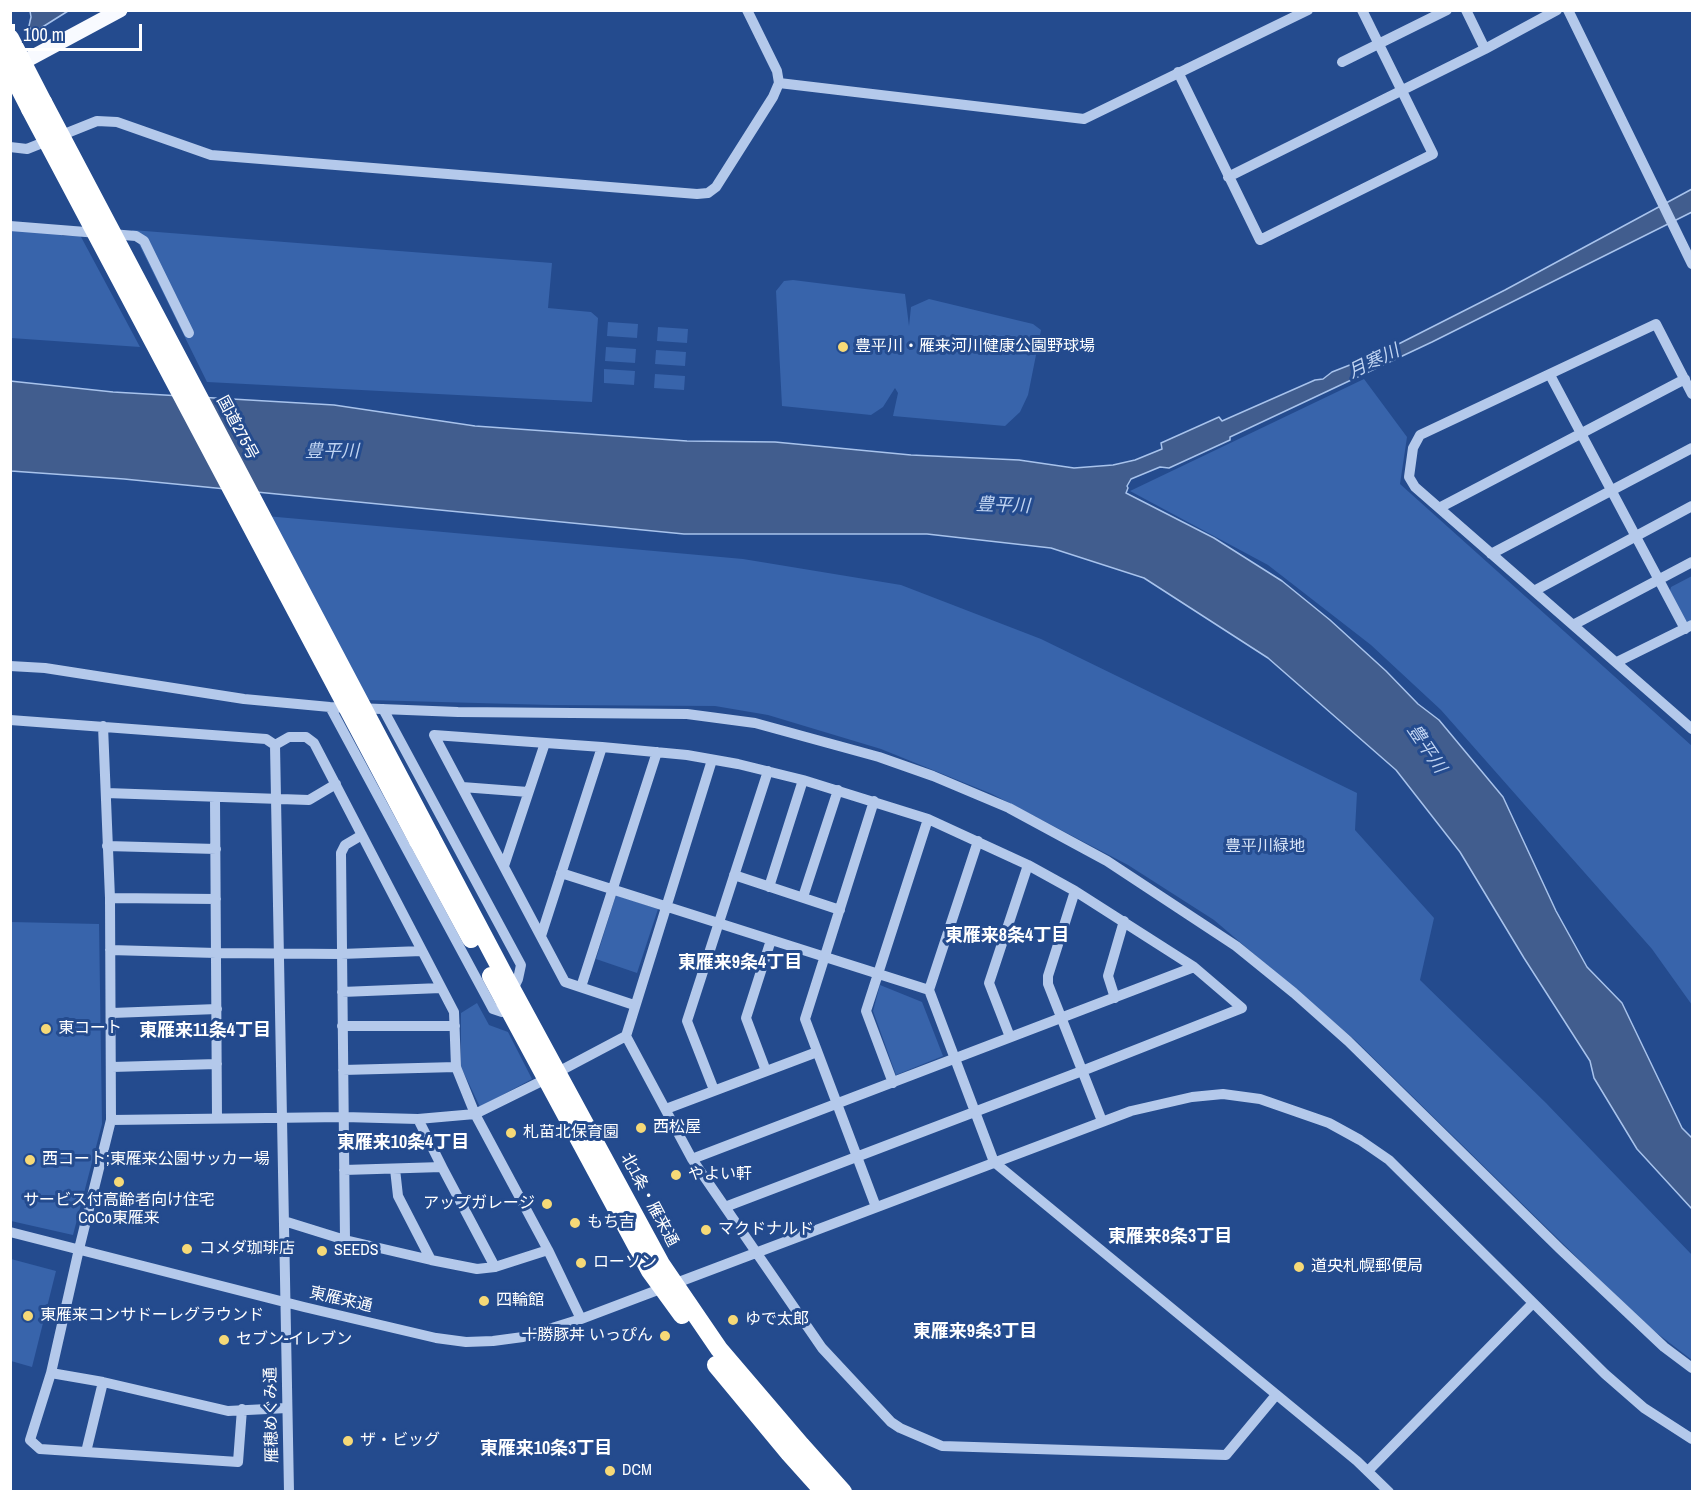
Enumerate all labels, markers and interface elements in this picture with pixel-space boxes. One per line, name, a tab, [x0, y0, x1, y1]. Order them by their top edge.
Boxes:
scale bar	[15, 12, 146, 50]
text: 100 m	[23, 22, 64, 47]
place label: 豊平川・雁来河川健康公園野球場	[855, 337, 1095, 357]
marker: 豊平川・雁来河川健康公園野球場	[836, 340, 850, 354]
water label: 月寒川	[1345, 340, 1403, 384]
street label: 国道275号	[212, 393, 262, 463]
water label: 豊平川	[305, 441, 359, 463]
water label: 豊平川	[976, 494, 1030, 518]
water label: 豊平川	[1402, 721, 1450, 777]
park label: 豊平川緑地	[1225, 837, 1305, 857]
district label: 東雁来8条4丁目	[945, 925, 1069, 947]
district label: 東雁来9条4丁目	[678, 952, 802, 974]
place label: 東コート	[58, 1019, 122, 1039]
district label: 東雁来11条4丁目	[139, 1020, 271, 1042]
marker: 東コート	[39, 1022, 53, 1036]
place label: 西松屋	[653, 1118, 701, 1138]
marker: 西松屋	[634, 1121, 648, 1135]
place label: 札苗北保育園	[523, 1123, 619, 1143]
marker: 札苗北保育園	[504, 1126, 518, 1140]
district label: 東雁来10条4丁目	[337, 1132, 469, 1154]
place label: 西コート;東雁来公園サッカー場	[42, 1150, 270, 1170]
street label: 北1条・雁来通	[616, 1150, 682, 1250]
marker: 西コート;東雁来公園サッカー場	[23, 1153, 37, 1167]
place label: やよい軒	[688, 1165, 752, 1185]
marker: やよい軒	[669, 1168, 683, 1182]
marker: サービス付高齢者向け住宅 CoCo東雁来	[112, 1175, 126, 1189]
place label: サービス付高齢者向け住宅 CoCo東雁来	[23, 1191, 215, 1229]
place label: アップガレージ	[423, 1194, 535, 1214]
marker: アップガレージ	[540, 1197, 554, 1211]
place label: もち吉	[587, 1213, 635, 1233]
marker: もち吉	[568, 1216, 582, 1230]
place label: マクドナルド	[718, 1220, 814, 1240]
marker: マクドナルド	[699, 1223, 713, 1237]
district label: 東雁来8条3丁目	[1108, 1226, 1232, 1248]
place label: コメダ珈琲店	[199, 1239, 295, 1259]
place label: SEEDS	[334, 1241, 378, 1261]
marker: コメダ珈琲店	[180, 1242, 194, 1256]
marker: SEEDS	[315, 1244, 329, 1258]
place label: ローソン	[593, 1253, 657, 1273]
marker: ローソン	[574, 1256, 588, 1270]
place label: 道央札幌郵便局	[1311, 1257, 1423, 1277]
marker: 道央札幌郵便局	[1292, 1260, 1306, 1274]
street label: 東雁来通	[308, 1283, 374, 1317]
place label: 四輪館	[496, 1291, 544, 1311]
marker: 四輪館	[477, 1294, 491, 1308]
place label: 東雁来コンサドーレグラウンド	[40, 1306, 264, 1326]
marker: 東雁来コンサドーレグラウンド	[21, 1309, 35, 1323]
place label: ゆで太郎	[745, 1310, 809, 1330]
marker: ゆで太郎	[726, 1313, 740, 1327]
district label: 東雁来9条3丁目	[913, 1321, 1037, 1343]
place label: 十勝豚丼 いっぴん	[521, 1326, 653, 1346]
marker: 十勝豚丼 いっぴん	[658, 1329, 672, 1343]
place label: セブン-イレブン	[236, 1330, 352, 1350]
marker: セブン-イレブン	[217, 1333, 231, 1347]
street label: 雁穂めぐみ通	[262, 1367, 282, 1463]
place label: ザ・ビッグ	[360, 1431, 440, 1451]
marker: ザ・ビッグ	[341, 1434, 355, 1448]
district label: 東雁来10条3丁目	[480, 1438, 612, 1460]
place label: DCM	[622, 1461, 652, 1481]
marker: DCM	[603, 1464, 617, 1478]

